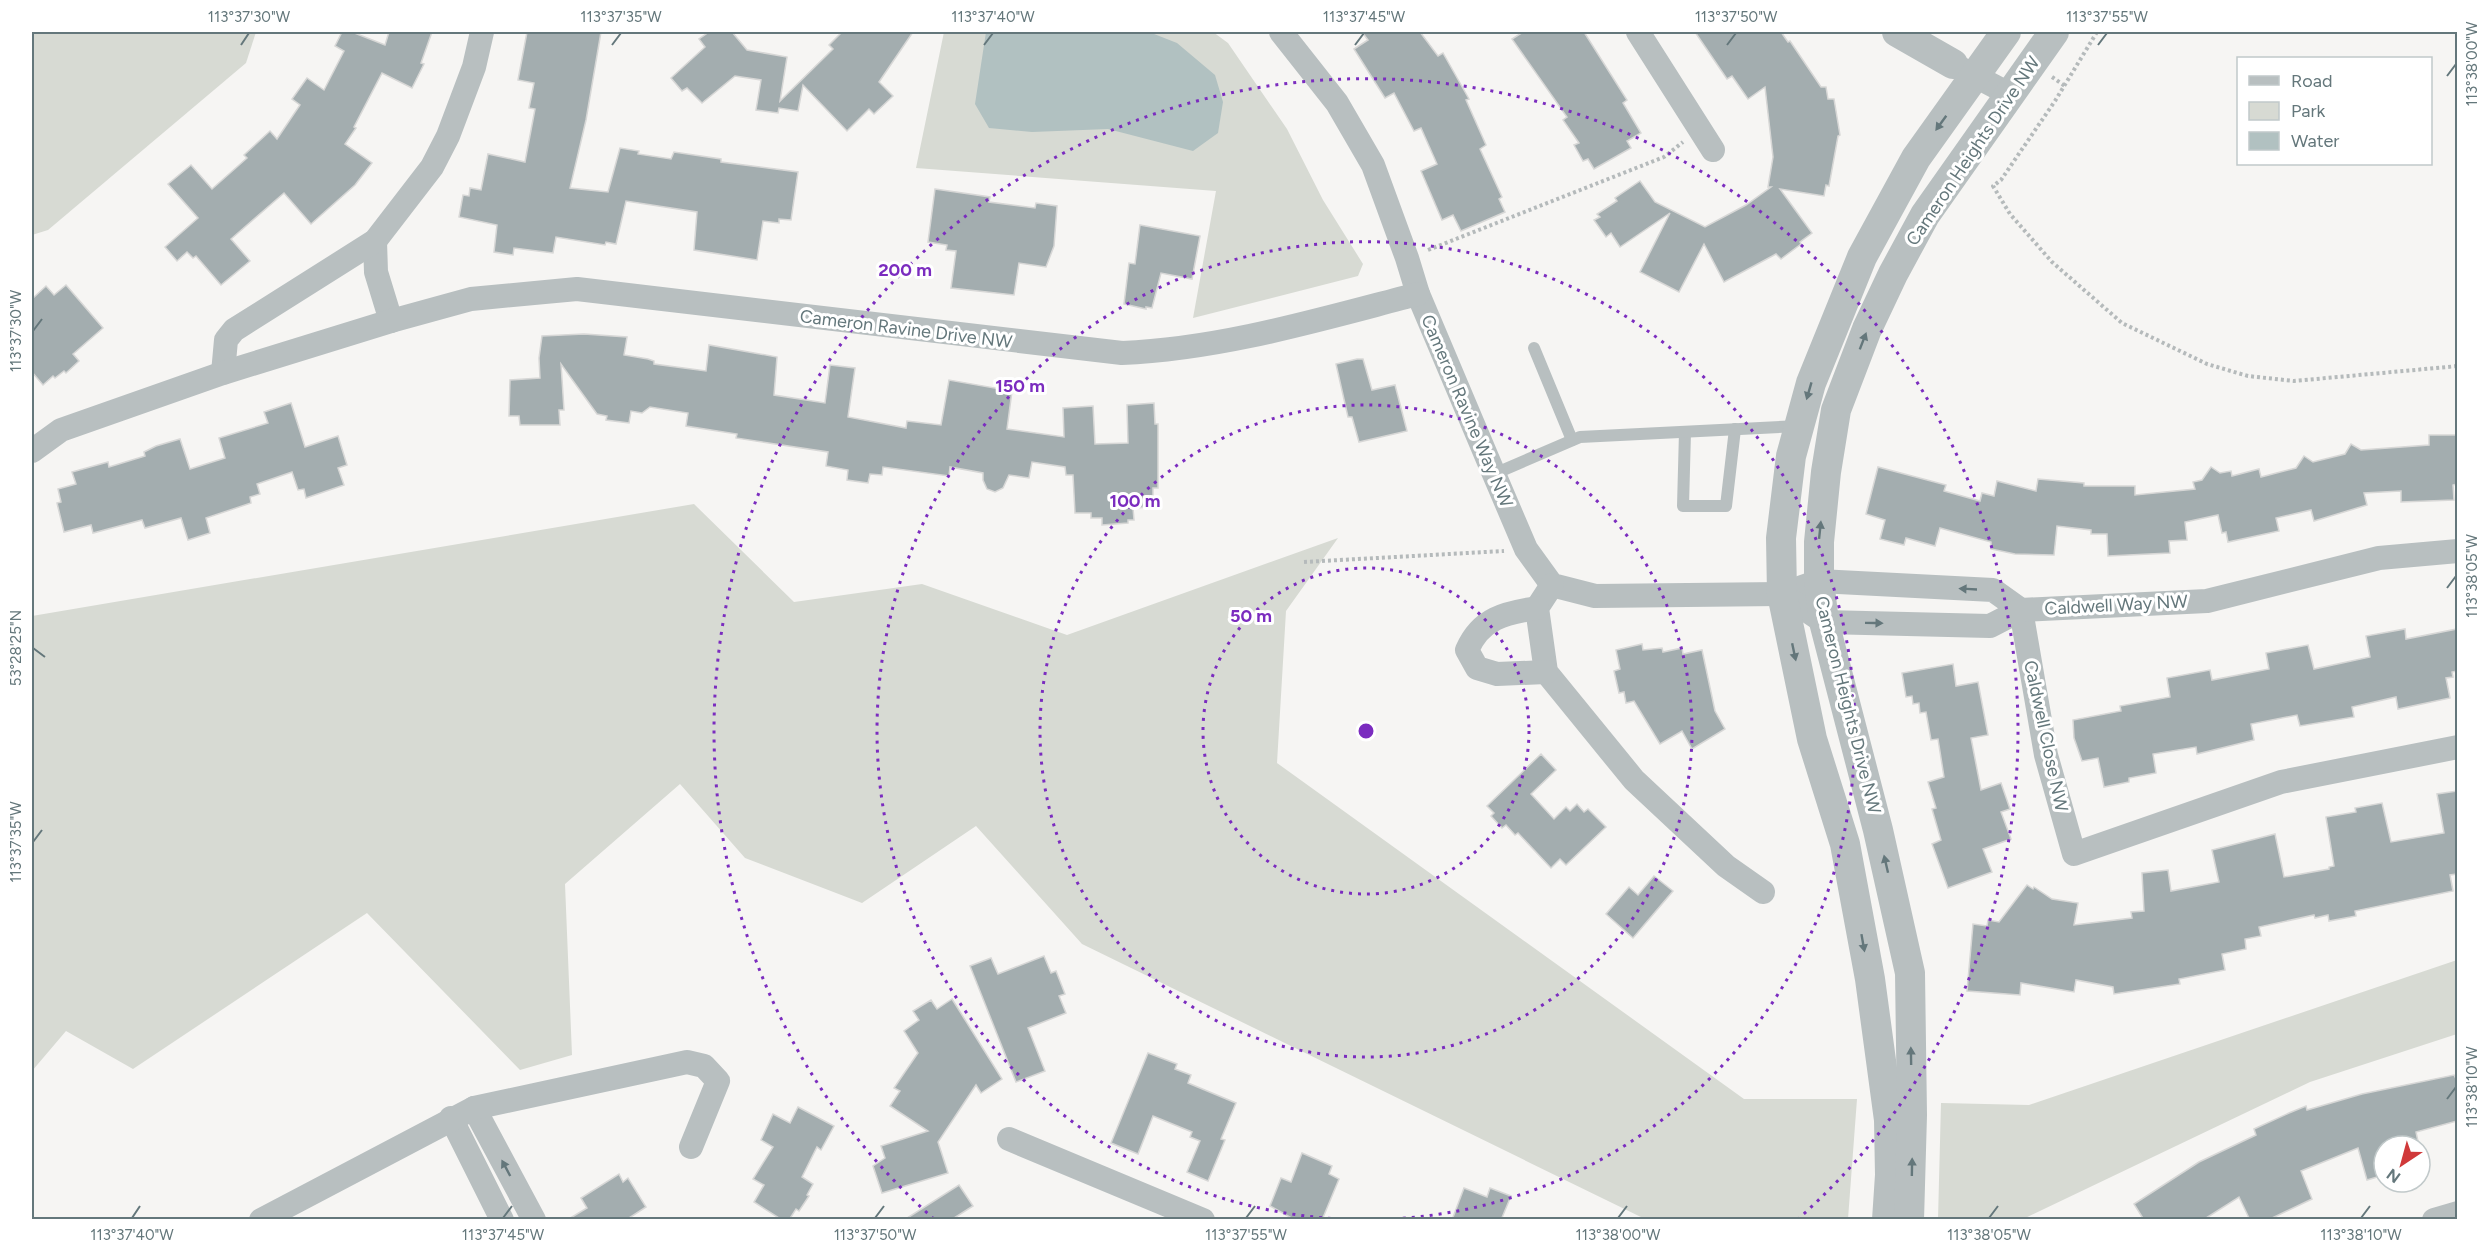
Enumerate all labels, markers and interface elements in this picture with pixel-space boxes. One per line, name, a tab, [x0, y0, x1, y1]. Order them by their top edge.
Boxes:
text: 113°37'30"W	[208, 8, 291, 26]
text: 113°37'35"W	[580, 8, 662, 26]
text: 113°37'40"W	[951, 8, 1035, 26]
text: 113°37'45"W	[1323, 8, 1406, 26]
text: 113°37'50"W	[1695, 8, 1778, 26]
text: 113°37'55"W	[2066, 8, 2148, 26]
text: 113°38'00"W	[2463, 21, 2481, 106]
street label: Cameron Heights Drive NW	[1901, 52, 2045, 250]
legend	[2237, 57, 2432, 165]
text: Road	[2291, 70, 2332, 92]
text: Park	[2291, 100, 2326, 122]
one-way arrow	[1935, 115, 1947, 131]
text: Water	[2291, 130, 2339, 152]
text: 200 m	[878, 259, 932, 281]
text: 113°37'30"W	[7, 289, 25, 372]
street label: Cameron Ravine Drive NW	[799, 305, 1014, 353]
street label: Cameron Ravine Way NW	[1416, 311, 1518, 511]
one-way arrow	[1858, 332, 1868, 350]
text: 150 m	[995, 375, 1045, 397]
one-way arrow	[1804, 382, 1813, 400]
text: 100 m	[1110, 490, 1160, 512]
one-way arrow	[1815, 521, 1825, 540]
text: 113°38'05"W	[2463, 533, 2481, 618]
one-way arrow	[1959, 584, 1978, 593]
street label: Caldwell Way NW	[2044, 590, 2189, 620]
street label: Cameron Heights Drive NW	[1810, 594, 1886, 817]
text: 50 m	[1230, 605, 1272, 627]
text: 53°28'25"N	[7, 610, 25, 686]
one-way arrow	[1865, 619, 1884, 628]
one-way arrow	[1790, 642, 1799, 661]
street label: Caldwell Close NW	[2019, 658, 2073, 814]
centre of rings	[1356, 721, 1376, 741]
text: 113°37'35"W	[7, 801, 25, 883]
one-way arrow	[1880, 855, 1890, 873]
one-way arrow	[1859, 934, 1868, 953]
text: 113°38'10"W	[2463, 1046, 2481, 1128]
one-way arrow	[1907, 1047, 1916, 1066]
north arrow	[2372, 1134, 2432, 1194]
one-way arrow	[1907, 1158, 1916, 1177]
one-way arrow	[501, 1159, 511, 1176]
text: N	[2383, 1164, 2404, 1187]
text: 113°37'40"W	[90, 1226, 174, 1244]
text: 113°37'45"W	[462, 1226, 545, 1244]
text: 113°37'50"W	[834, 1226, 917, 1244]
text: 113°37'55"W	[1205, 1226, 1287, 1244]
text: 113°38'00"W	[1576, 1226, 1661, 1244]
text: 113°38'05"W	[1947, 1226, 2032, 1244]
text: 113°38'10"W	[2320, 1226, 2402, 1244]

